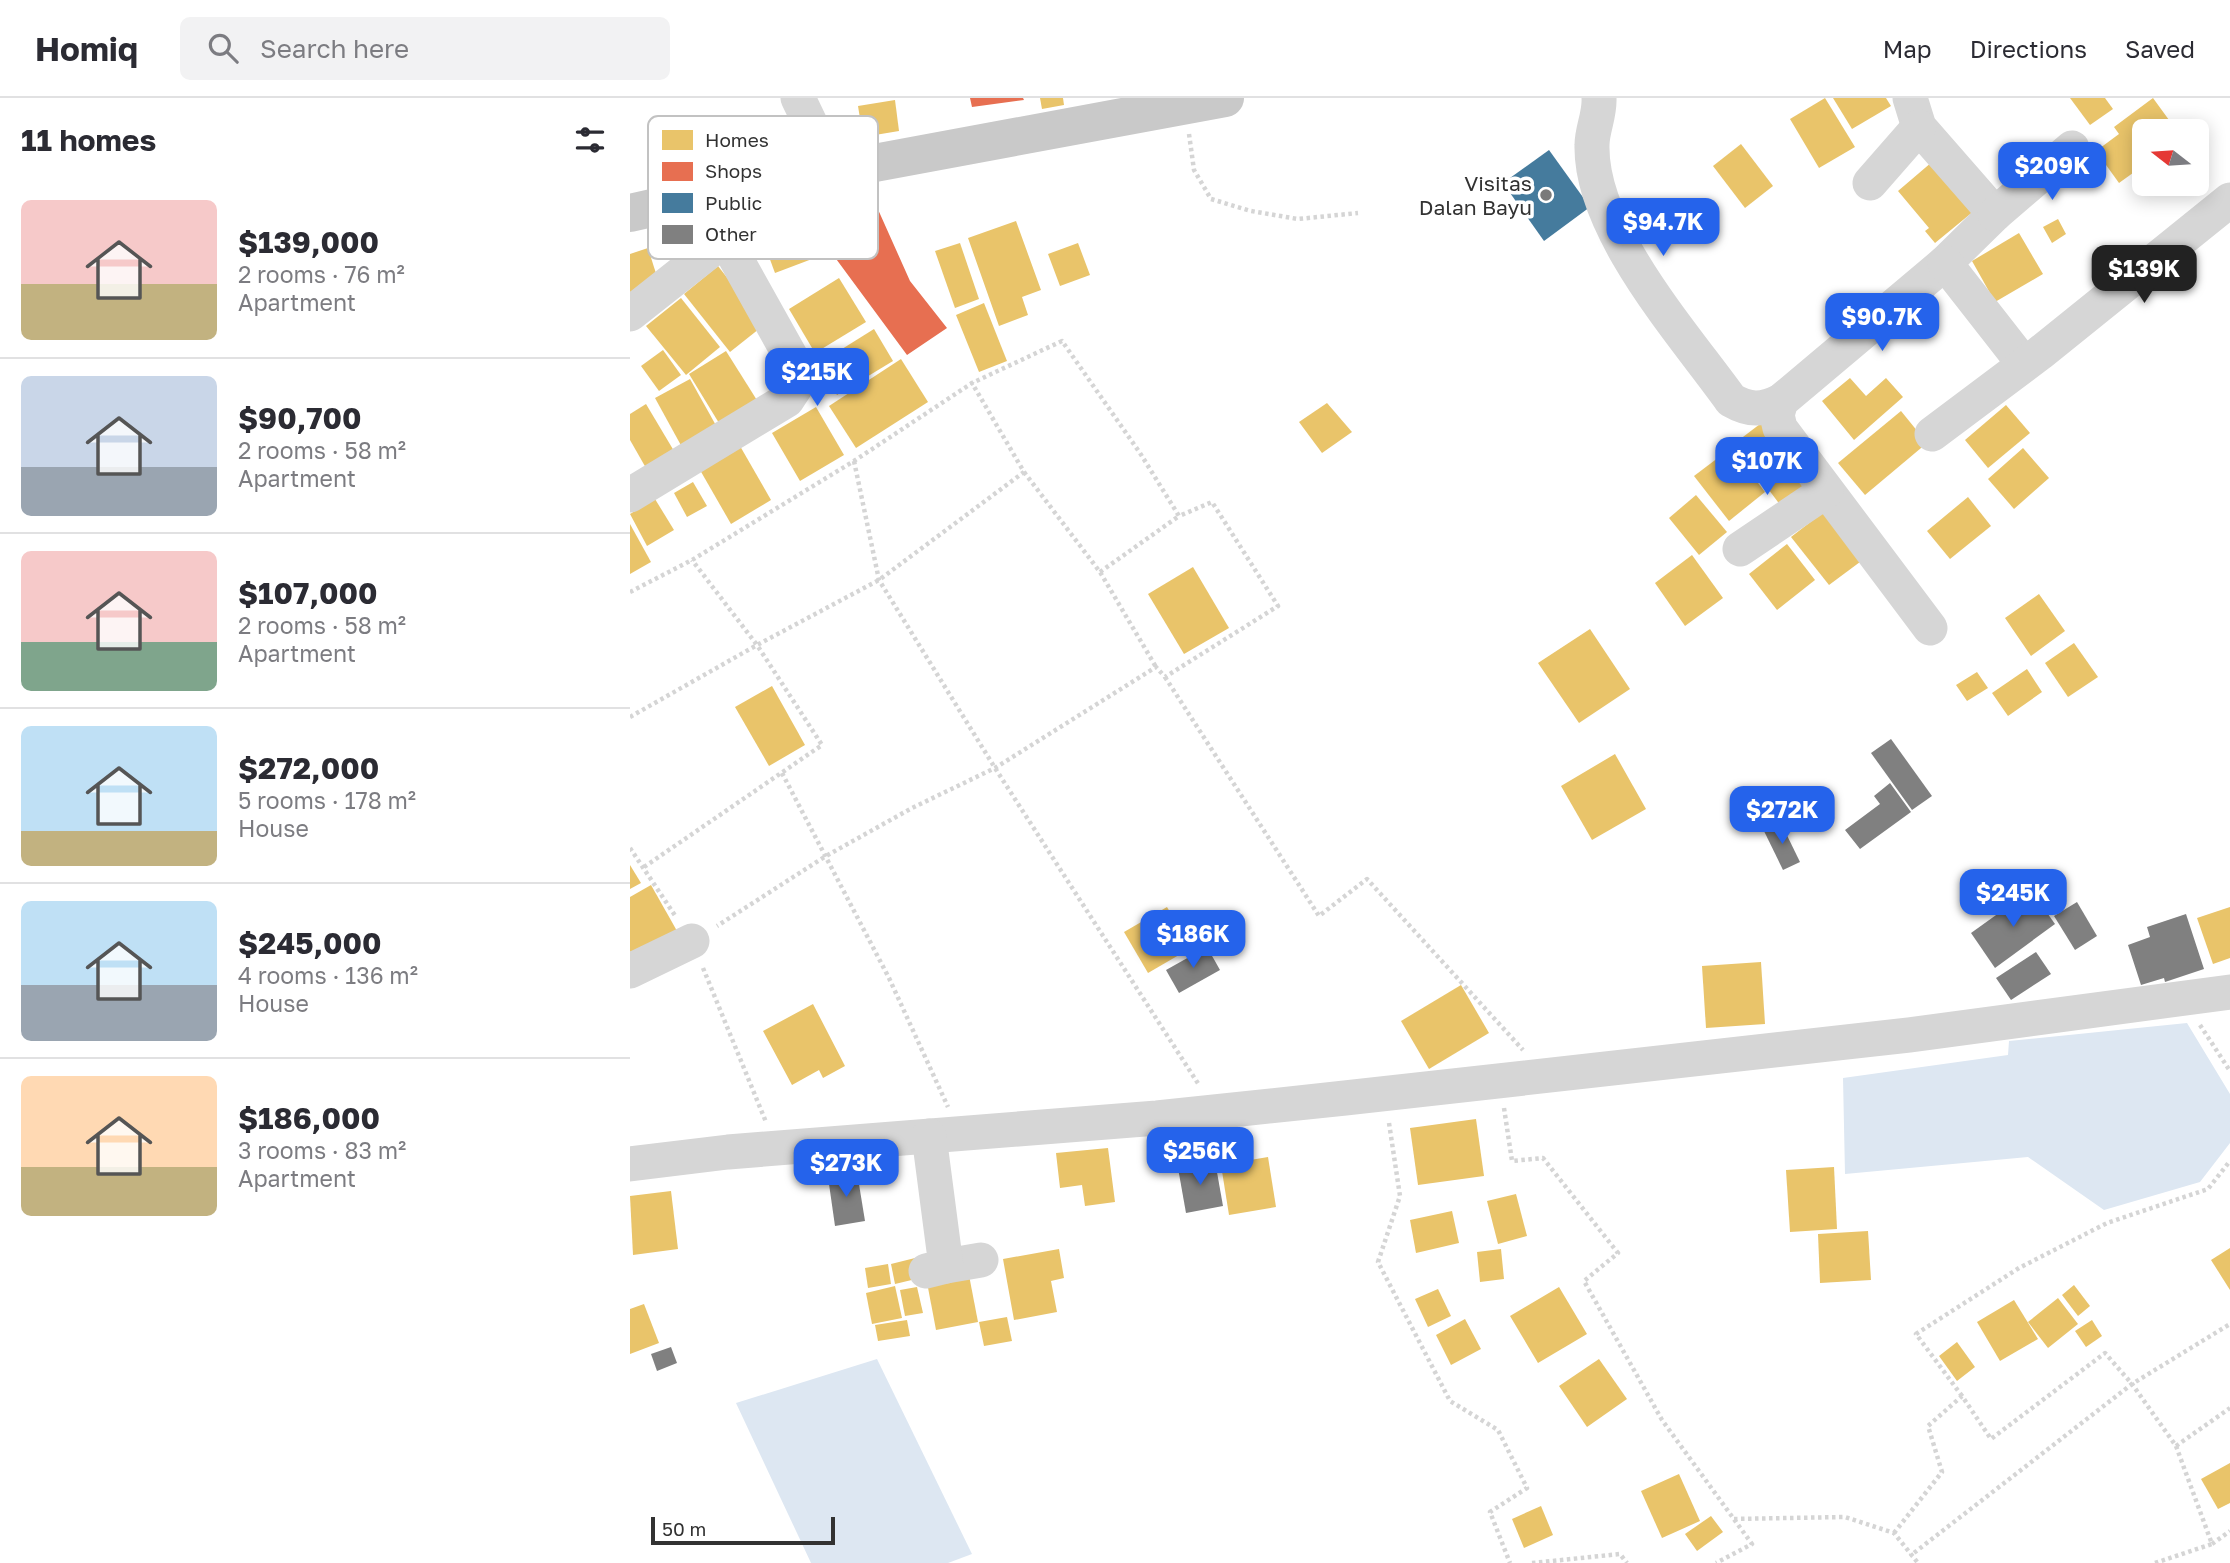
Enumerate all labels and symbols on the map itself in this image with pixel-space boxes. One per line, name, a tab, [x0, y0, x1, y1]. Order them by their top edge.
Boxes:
legend	[648, 116, 878, 259]
north arrow	[2132, 119, 2208, 196]
text: Homes	[705, 128, 769, 151]
pin: $209K	[2003, 142, 2101, 202]
text: Shops	[705, 159, 762, 182]
place label: Visitas Dalan Bayu	[1419, 170, 1532, 220]
marker: Visitas Dalan Bayu	[1538, 187, 1554, 203]
text: Public	[705, 191, 762, 214]
pin: $94.7K	[1606, 198, 1720, 258]
text: Other	[705, 222, 757, 245]
pin: $139K	[2095, 246, 2193, 305]
pin: $90.7K	[1825, 294, 1939, 353]
pin: $215K	[768, 348, 866, 408]
pin: $107K	[1718, 438, 1816, 497]
pin: $272K	[1733, 786, 1831, 846]
pin: $245K	[1964, 870, 2062, 929]
pin: $186K	[1144, 910, 1242, 970]
pin: $256K	[1151, 1128, 1249, 1187]
pin: $273K	[797, 1140, 895, 1199]
scale bar	[651, 1514, 835, 1546]

